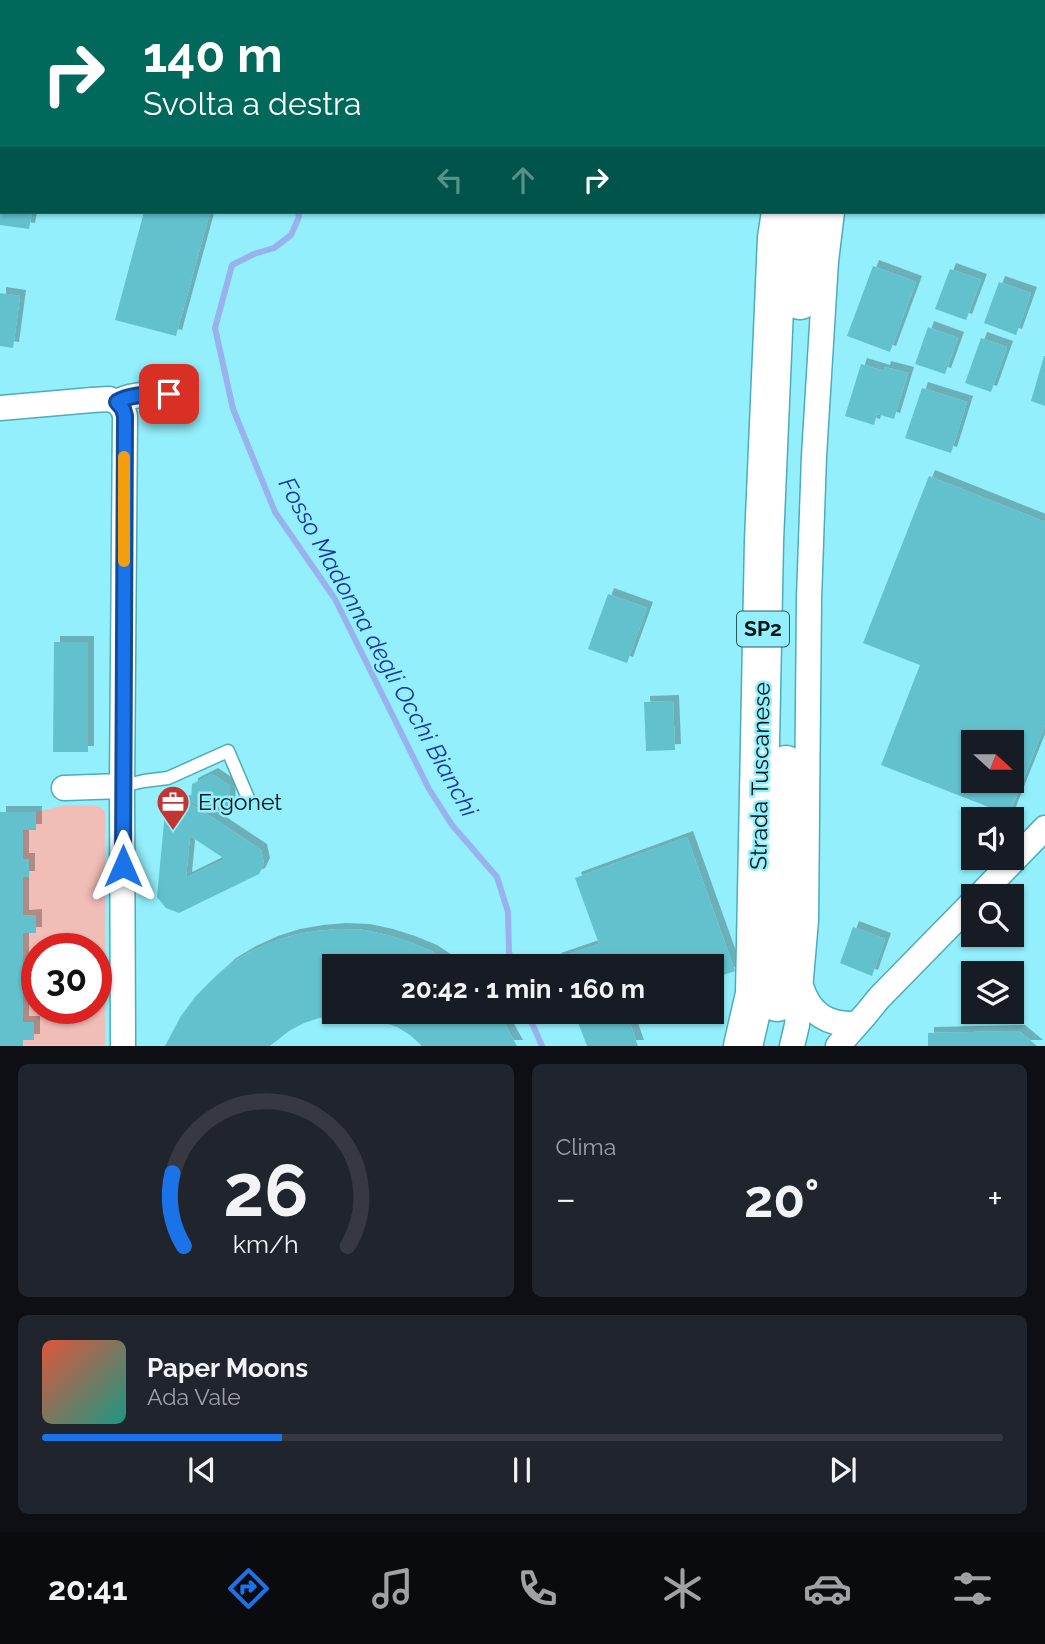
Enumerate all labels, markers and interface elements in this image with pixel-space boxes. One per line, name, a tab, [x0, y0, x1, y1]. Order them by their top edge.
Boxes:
text: 140 m	[143, 26, 283, 83]
icon: right	[28, 28, 119, 119]
text: Svolta a destra	[143, 85, 362, 122]
icon: left	[431, 161, 469, 199]
icon: ahead	[504, 161, 542, 199]
icon: right	[577, 161, 615, 199]
pin	[139, 364, 199, 424]
icon: arrive	[150, 375, 188, 413]
water label: Fosso Madonna degli Occhi Bianchi	[273, 472, 485, 822]
road number: SP2	[737, 612, 789, 646]
street label: Strada Tuscanese	[744, 682, 775, 870]
north arrow	[961, 730, 1024, 793]
map controls	[961, 730, 1024, 1024]
office icon: Ergonet	[154, 783, 192, 832]
place label: Ergonet	[198, 788, 282, 815]
button: sound	[961, 807, 1024, 870]
position arrow	[86, 829, 160, 903]
button: search	[961, 884, 1024, 947]
speed limit sign: 30	[21, 933, 112, 1024]
button: layers	[961, 961, 1024, 1024]
text: 20:42 · 1 min · 160 m	[401, 974, 645, 1004]
text: Clima	[556, 1133, 616, 1160]
text: 26	[223, 1149, 308, 1234]
text: 20°	[744, 1168, 819, 1229]
text: −	[556, 1176, 576, 1221]
text: +	[987, 1176, 1003, 1221]
text: km/h	[233, 1229, 299, 1259]
text: Paper Moons	[147, 1353, 308, 1383]
text: Ada Vale	[147, 1383, 241, 1410]
icon: previous	[183, 1451, 221, 1489]
icon: pause	[503, 1451, 541, 1489]
icon: next	[824, 1451, 862, 1489]
icon: directions	[224, 1564, 273, 1613]
icon: music	[368, 1564, 417, 1613]
icon: phone	[513, 1564, 562, 1613]
icon: climate	[658, 1564, 707, 1613]
icon: car	[803, 1564, 852, 1613]
icon: filters	[948, 1564, 997, 1613]
text: 20:41	[48, 1570, 128, 1607]

